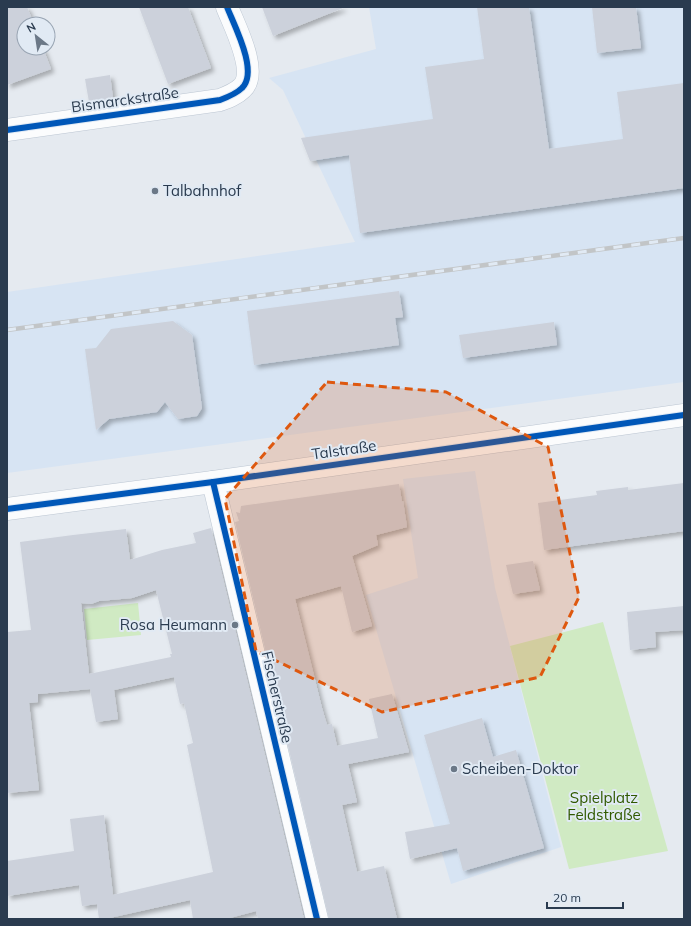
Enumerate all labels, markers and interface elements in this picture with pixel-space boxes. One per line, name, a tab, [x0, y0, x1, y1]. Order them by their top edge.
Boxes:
north arrow	[16, 16, 56, 56]
text: N	[24, 19, 38, 35]
street label: Bismarckstraße	[70, 83, 180, 116]
place label: Talbahnhof	[163, 181, 242, 200]
marker: Talbahnhof	[150, 186, 160, 196]
street label: Talstraße	[310, 436, 378, 463]
place label: Rosa Heumann	[120, 615, 227, 634]
marker: Rosa Heumann	[230, 620, 240, 630]
street label: Fischerstraße	[258, 649, 297, 745]
place label: Scheiben-Doktor	[462, 759, 579, 778]
marker: Scheiben-Doktor	[449, 764, 459, 774]
park label: Spielplatz Feldstraße	[567, 788, 641, 824]
scale bar	[547, 884, 623, 910]
text: 20 m	[553, 890, 581, 905]

